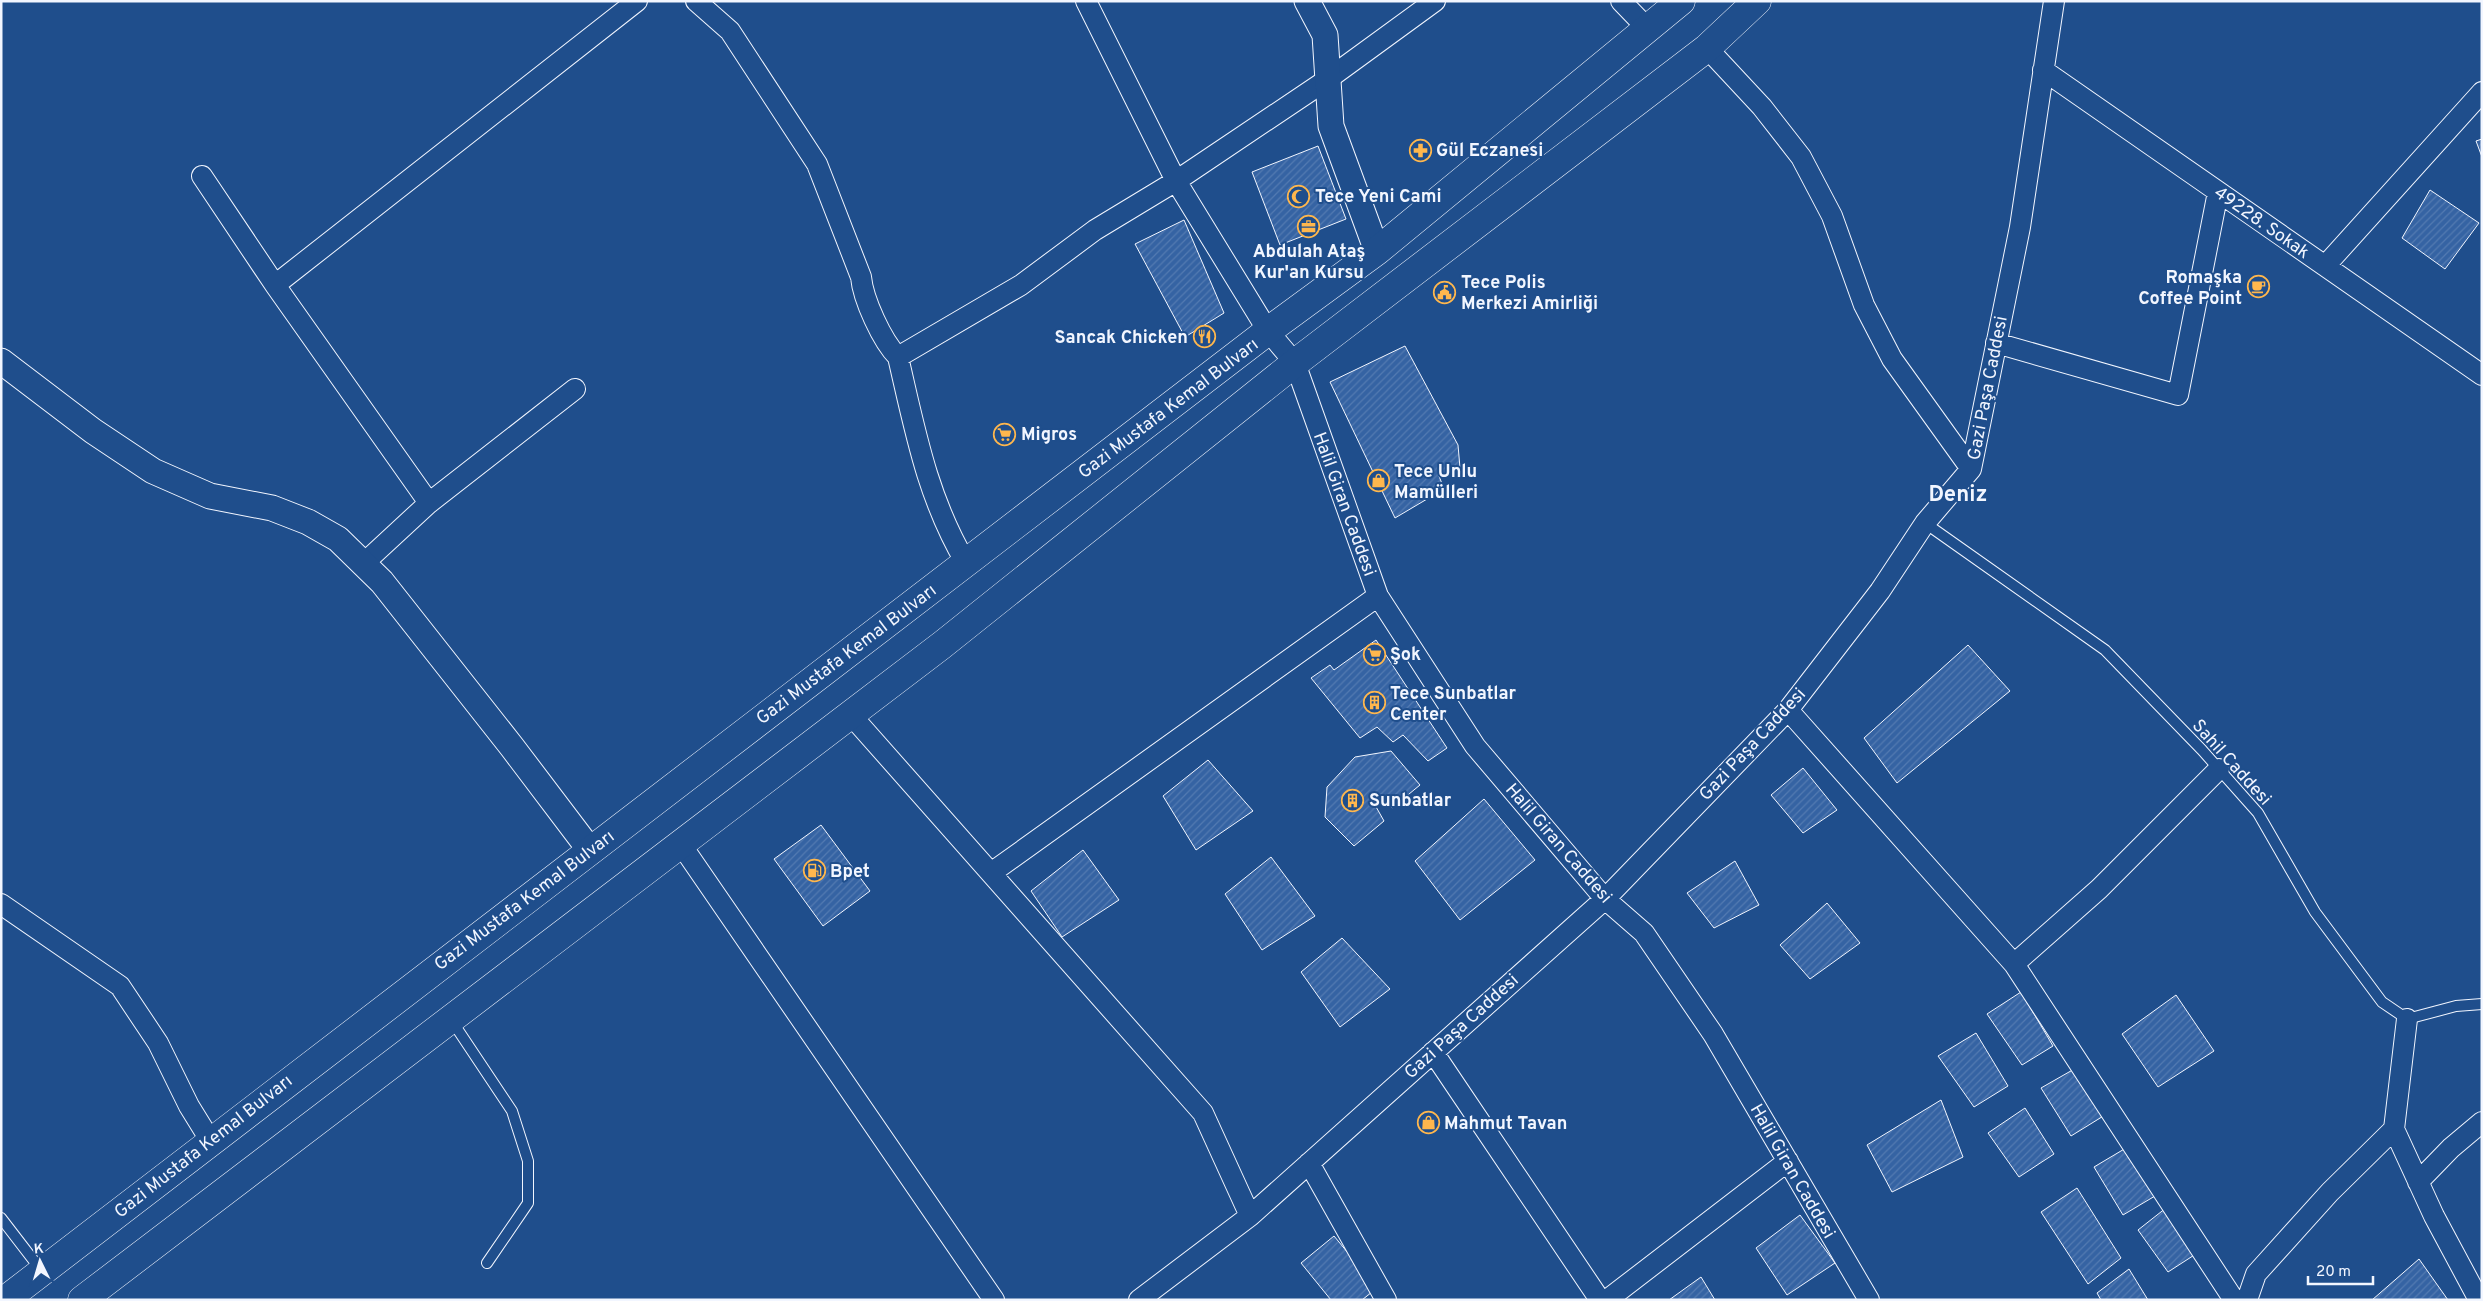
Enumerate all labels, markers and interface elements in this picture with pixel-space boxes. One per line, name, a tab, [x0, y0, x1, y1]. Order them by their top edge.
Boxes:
pharmacy icon: Gül Eczanesi	[1408, 138, 1432, 162]
place label: Gül Eczanesi	[1436, 140, 1543, 163]
street label: 49228. Sokak	[2209, 182, 2313, 265]
mosque icon: Tece Yeni Cami	[1287, 184, 1311, 208]
place label: Tece Yeni Cami	[1315, 186, 1442, 209]
office icon: Abdulah Ataş Kur'an Kursu	[1297, 214, 1321, 238]
place label: Abdulah Ataş Kur'an Kursu	[1253, 241, 1365, 285]
place label: Romaşka Coffee Point	[2138, 267, 2242, 311]
place label: Tece Polis Merkezi Amirliği	[1461, 272, 1598, 316]
cafe icon: Romaşka Coffee Point	[2246, 275, 2270, 299]
public building icon: Tece Polis Merkezi Amirliği	[1433, 280, 1457, 304]
street label: Gazi Paşa Caddesi	[1963, 314, 2014, 462]
restaurant icon: Sancak Chicken	[1192, 325, 1216, 349]
place label: Sancak Chicken	[1054, 327, 1188, 350]
street label: Gazi Mustafa Kemal Bulvarı	[1074, 334, 1264, 485]
supermarket icon: Migros	[993, 422, 1017, 446]
place label: Migros	[1021, 424, 1077, 447]
street label: Halil Giran Caddesi	[1307, 429, 1380, 580]
place label: Tece Unlu Mamülleri	[1394, 461, 1478, 505]
shop icon: Tece Unlu Mamülleri	[1366, 469, 1390, 493]
district label: Deniz	[1929, 482, 1987, 509]
street label: Gazi Mustafa Kemal Bulvarı	[752, 580, 942, 731]
supermarket icon: Şok	[1362, 642, 1386, 666]
place label: Şok	[1390, 644, 1421, 667]
place label: Tece Sunbatlar Center	[1390, 683, 1517, 727]
street label: Gazi Paşa Caddesi	[1695, 684, 1811, 806]
building icon: Tece Sunbatlar Center	[1362, 691, 1386, 715]
street label: Sahil Caddesi	[2186, 715, 2276, 811]
street label: Halil Giran Caddesi	[1499, 779, 1616, 909]
building icon: Sunbatlar	[1341, 788, 1365, 812]
place label: Sunbatlar	[1369, 790, 1452, 813]
street label: Gazi Mustafa Kemal Bulvarı	[430, 826, 620, 977]
fuel station icon: Bpet	[802, 859, 826, 883]
place label: Bpet	[830, 861, 870, 884]
street label: Gazi Paşa Caddesi	[1400, 970, 1524, 1085]
street label: Gazi Mustafa Kemal Bulvarı	[110, 1070, 298, 1224]
street label: Halil Giran Caddesi	[1744, 1100, 1840, 1243]
shop icon: Mahmut Tavan	[1416, 1111, 1440, 1135]
place label: Mahmut Tavan	[1444, 1113, 1567, 1136]
north arrow	[15, 1236, 65, 1286]
text: K	[33, 1241, 45, 1258]
scale bar	[2308, 1254, 2373, 1286]
text: 20 m	[2316, 1263, 2351, 1282]

